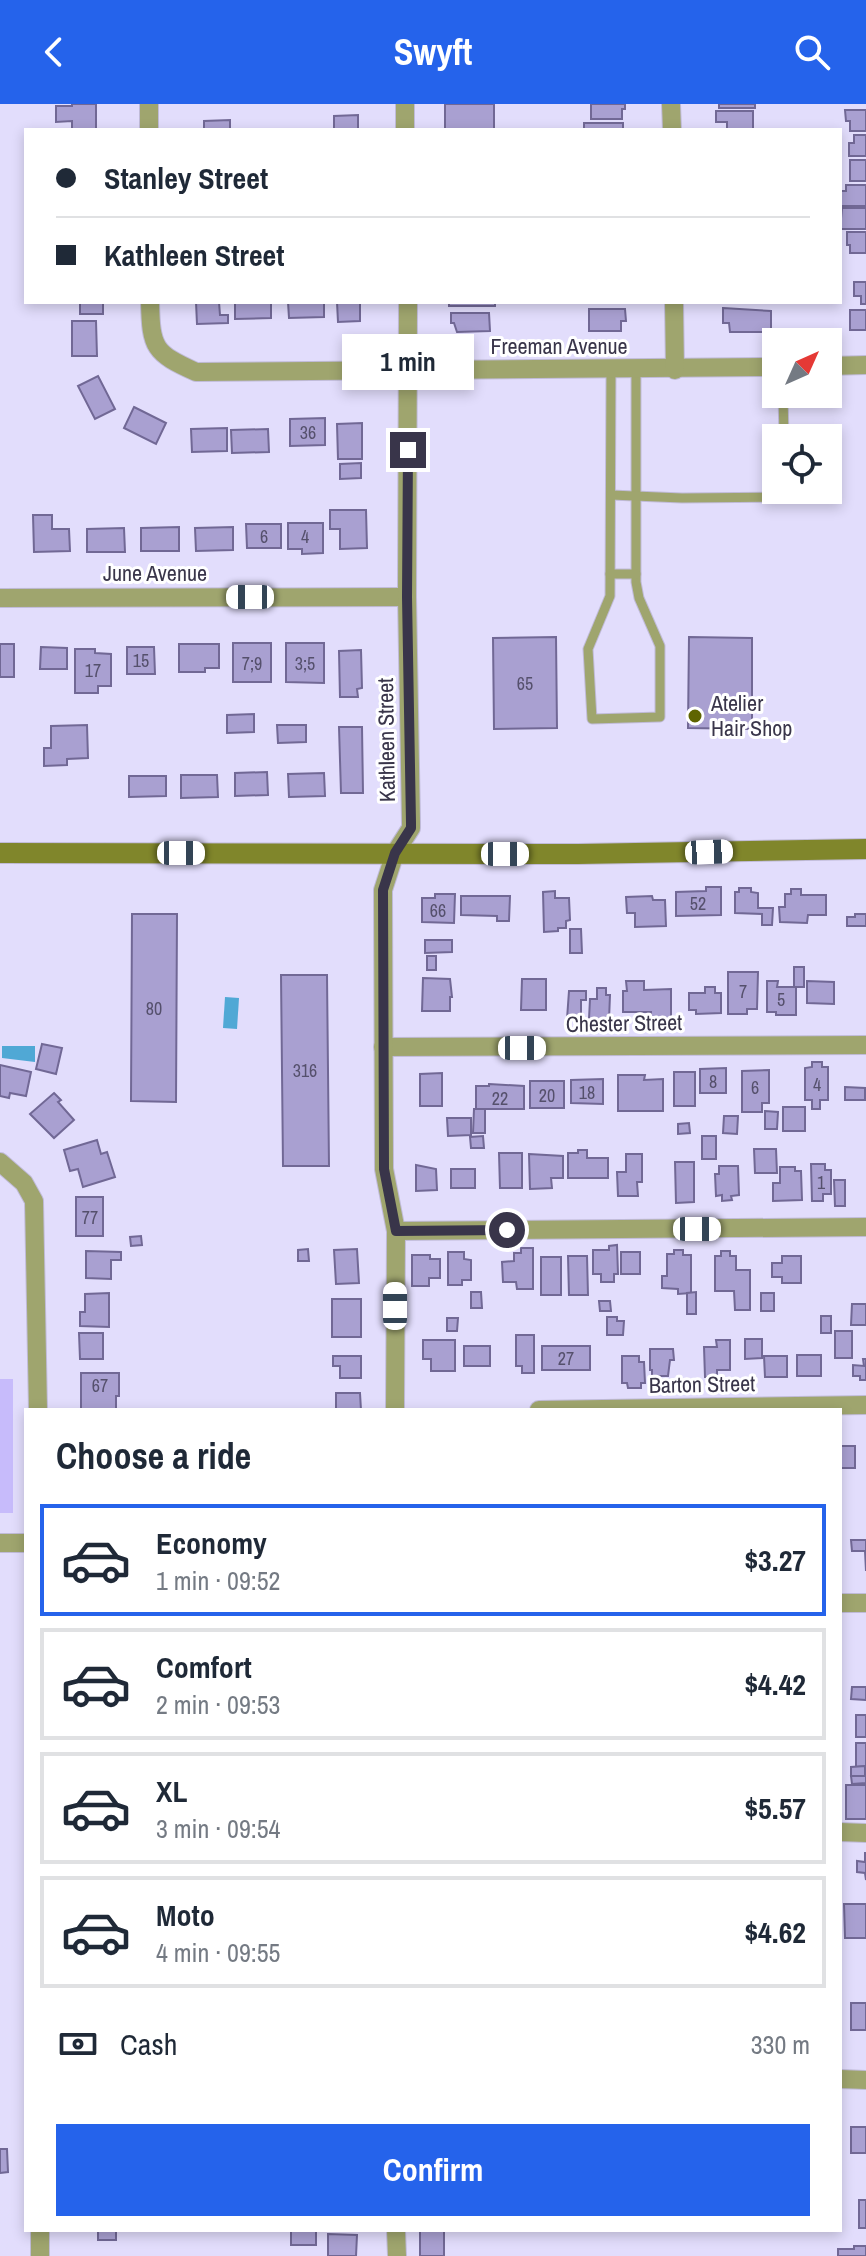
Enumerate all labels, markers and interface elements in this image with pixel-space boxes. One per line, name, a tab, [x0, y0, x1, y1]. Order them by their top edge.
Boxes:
text: Swyft	[394, 28, 472, 76]
icon: back	[32, 30, 76, 74]
icon: search	[790, 30, 834, 74]
text: Stanley Street	[104, 158, 268, 198]
text: Kathleen Street	[104, 235, 284, 275]
north arrow	[762, 328, 842, 408]
map controls	[762, 328, 842, 504]
street label: Freeman Avenue	[490, 331, 628, 361]
callout: 1 min	[342, 334, 474, 390]
text: 1 min	[380, 344, 436, 379]
house number: 36	[300, 420, 316, 445]
button: locate	[762, 424, 842, 504]
route end	[390, 432, 426, 468]
house number: 6	[260, 524, 268, 549]
house number: 4	[301, 524, 309, 549]
street label: June Avenue	[103, 558, 207, 588]
car	[226, 585, 274, 609]
house number: 15	[133, 648, 149, 673]
house number: 7;9	[242, 651, 262, 676]
house number: 3;5	[295, 651, 315, 676]
house number: 17	[85, 658, 101, 683]
house number: 65	[517, 671, 533, 696]
street label: Kathleen Street	[370, 678, 402, 802]
place label: Atelier Hair Shop	[710, 688, 792, 743]
marker: Atelier Hair Shop	[686, 707, 704, 725]
car	[685, 839, 733, 865]
car	[157, 841, 205, 865]
car	[481, 842, 529, 866]
house number: 52	[690, 891, 706, 916]
house number: 66	[430, 898, 446, 923]
house number: 7	[739, 979, 747, 1004]
house number: 5	[777, 987, 785, 1012]
house number: 80	[146, 996, 162, 1021]
street label: Chester Street	[566, 1007, 682, 1039]
car	[498, 1036, 546, 1060]
house number: 316	[293, 1058, 317, 1083]
house number: 8	[709, 1069, 717, 1094]
house number: 4	[813, 1072, 821, 1097]
house number: 6	[751, 1075, 759, 1100]
house number: 18	[579, 1080, 595, 1105]
house number: 20	[539, 1083, 555, 1108]
house number: 22	[492, 1086, 508, 1111]
house number: 1	[817, 1170, 826, 1195]
house number: 77	[82, 1205, 98, 1230]
route start	[489, 1212, 525, 1248]
car	[673, 1217, 721, 1241]
car	[383, 1282, 407, 1330]
house number: 27	[558, 1346, 574, 1371]
street label: Barton Street	[649, 1368, 755, 1400]
house number: 67	[92, 1373, 108, 1398]
text: Choose a ride	[56, 1432, 251, 1480]
text: Economy	[156, 1523, 267, 1563]
icon: car	[60, 1524, 132, 1596]
text: $3.27	[744, 1540, 806, 1580]
text: 1 min · 09:52	[156, 1563, 280, 1598]
text: Comfort	[156, 1647, 252, 1687]
icon: car	[60, 1648, 132, 1720]
text: $4.42	[744, 1664, 806, 1704]
text: 2 min · 09:53	[156, 1687, 280, 1722]
text: XL	[156, 1771, 187, 1811]
icon: car	[60, 1772, 132, 1844]
text: $5.57	[744, 1788, 806, 1828]
text: 3 min · 09:54	[156, 1811, 280, 1846]
text: Moto	[156, 1895, 215, 1935]
icon: car	[60, 1896, 132, 1968]
text: $4.62	[744, 1912, 806, 1952]
text: 4 min · 09:55	[156, 1935, 280, 1970]
icon: cash	[56, 2022, 100, 2066]
text: Cash	[120, 2024, 177, 2064]
text: 330 m	[751, 2027, 810, 2062]
button: Confirm	[56, 2124, 810, 2216]

